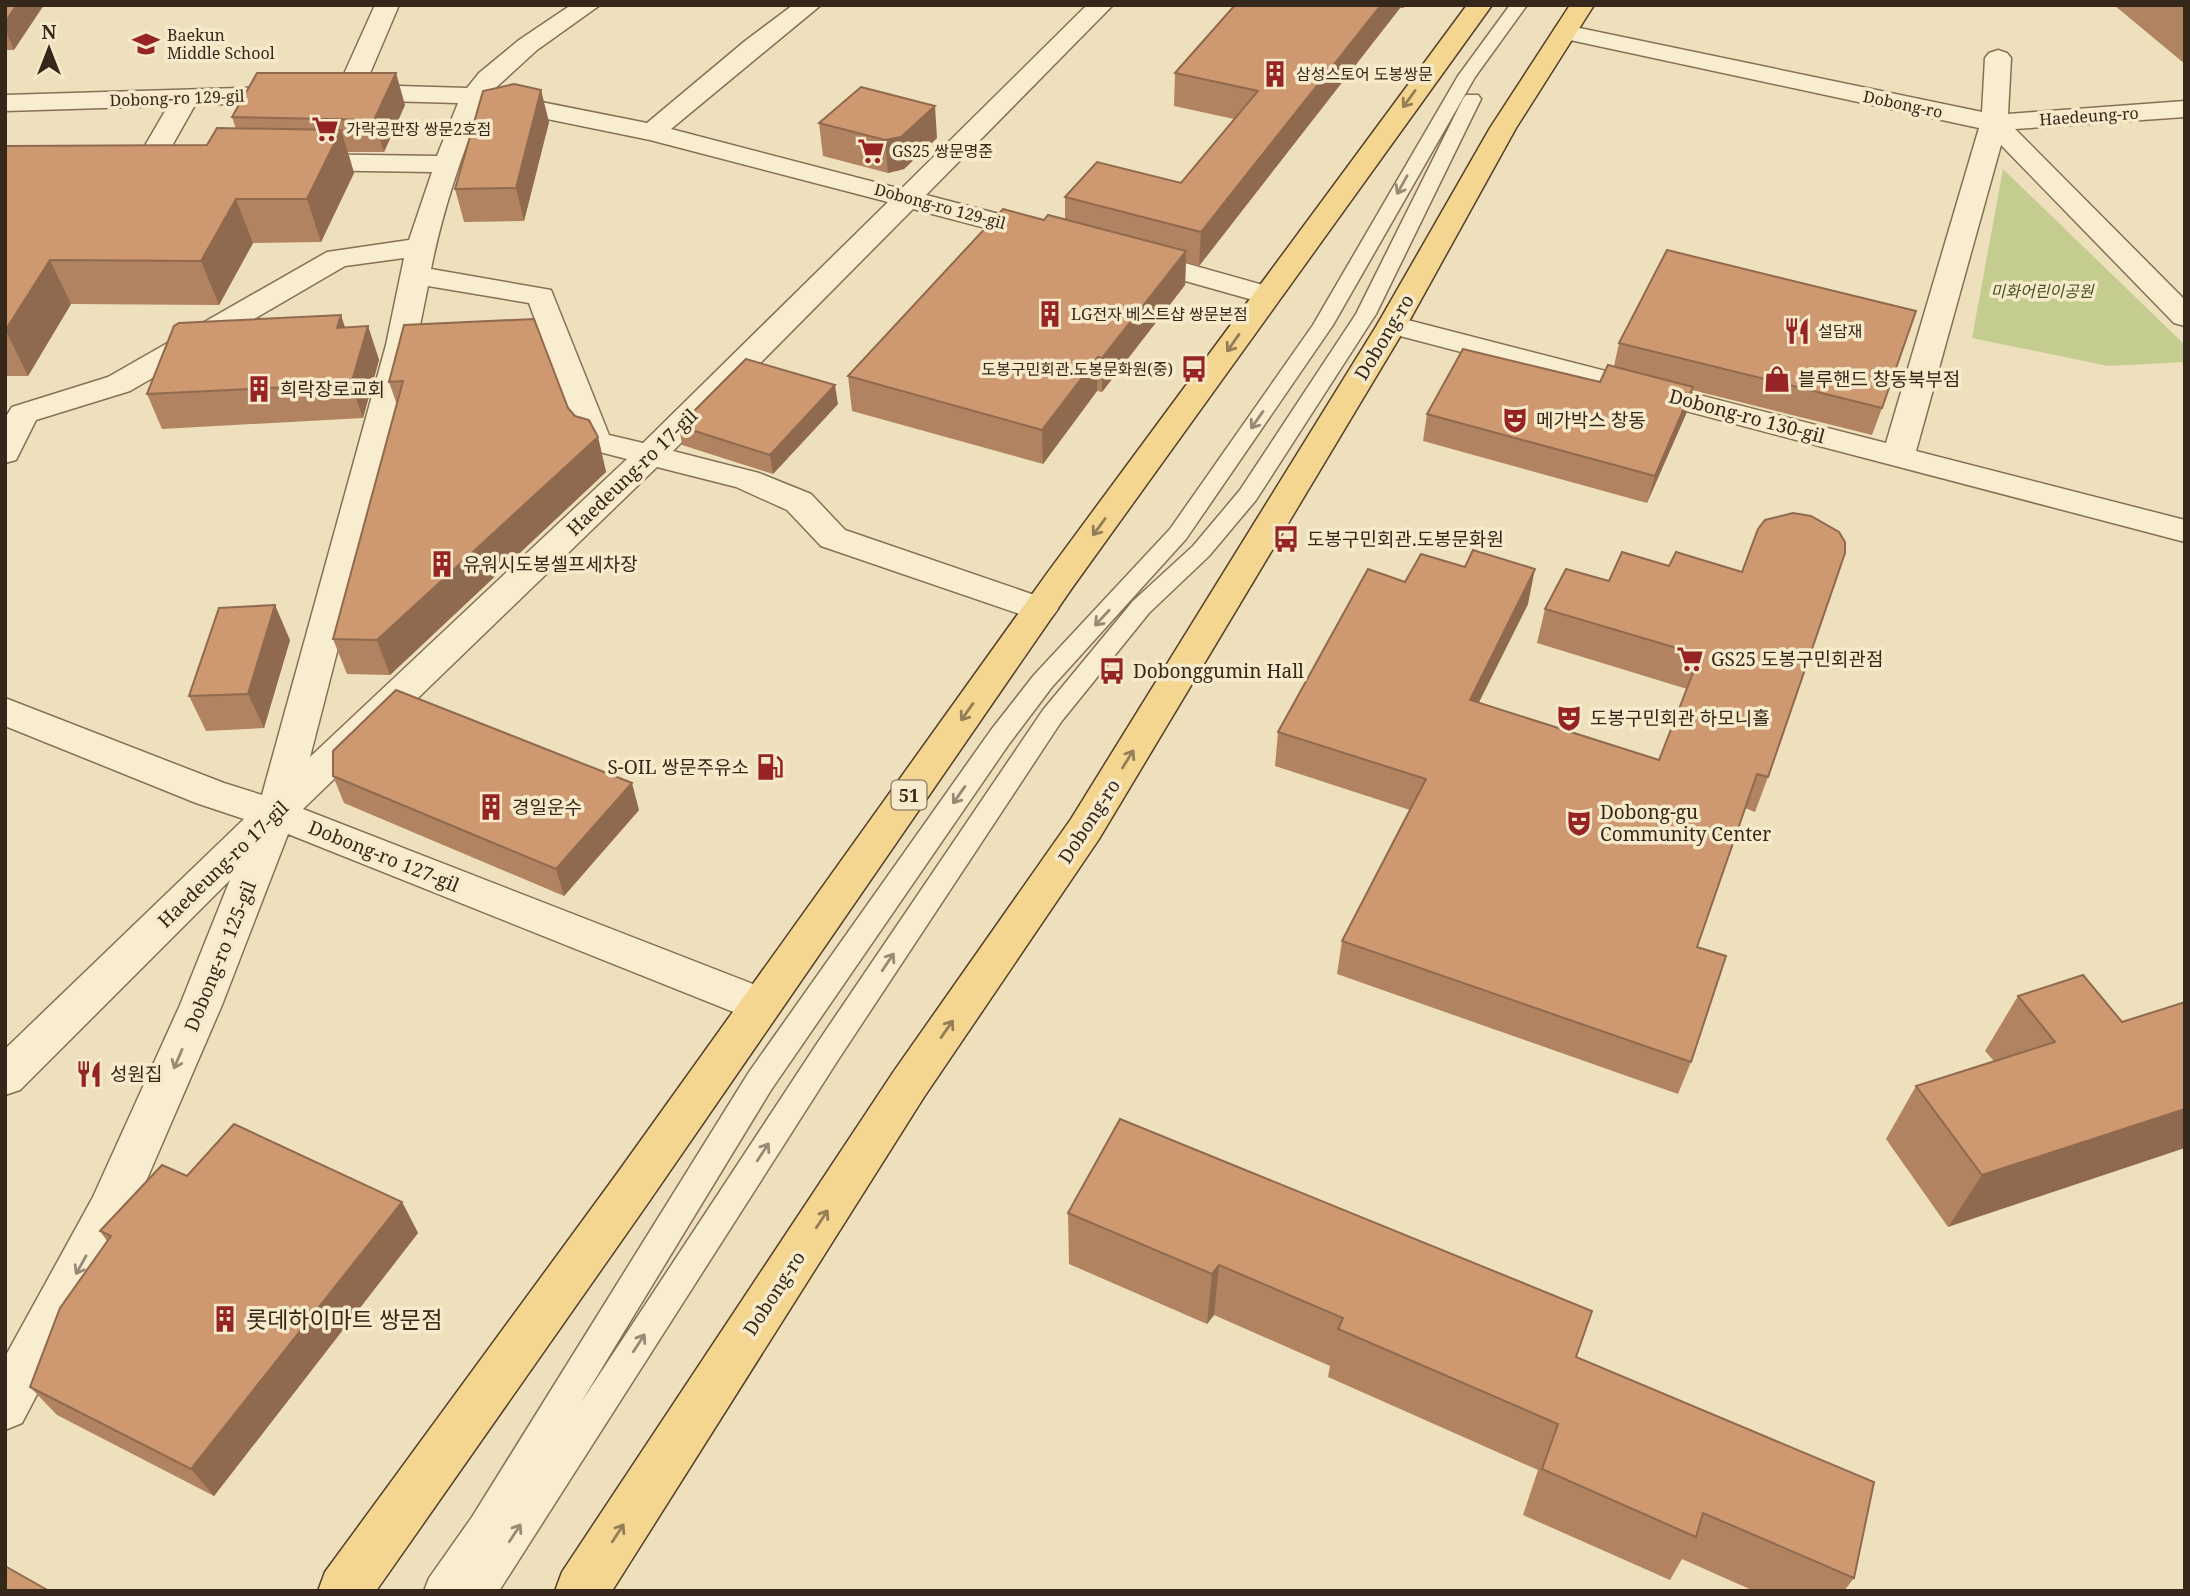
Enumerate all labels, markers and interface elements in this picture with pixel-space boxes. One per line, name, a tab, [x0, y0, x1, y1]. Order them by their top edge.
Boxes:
north arrow	[14, 14, 84, 84]
text: N	[42, 19, 57, 45]
place label: Baekun Middle School	[167, 24, 275, 64]
school or university icon: Baekun Middle School	[131, 29, 161, 59]
building icon: 삼성스토어 도봉쌍문	[1260, 59, 1290, 89]
place label: 삼성스토어 도봉쌍문	[1296, 63, 1433, 85]
street label: Dobong-ro 129-gil	[109, 85, 245, 111]
street label: Dobong-ro	[1861, 85, 1945, 123]
one-way arrow	[1402, 89, 1416, 108]
street label: Haedeung-ro	[2039, 102, 2139, 130]
supermarket icon: 가락공판장 쌍문2호점	[310, 114, 340, 144]
place label: 가락공판장 쌍문2호점	[346, 118, 492, 140]
supermarket icon: GS25 쌍문명준	[856, 136, 886, 166]
place label: GS25 쌍문명준	[892, 140, 993, 162]
one-way arrow	[1395, 175, 1409, 195]
street label: Dobong-ro 129-gil	[872, 178, 1008, 234]
park label: 미화어린이공원	[1990, 280, 2095, 302]
street label: Dobong-ro	[1348, 289, 1420, 385]
building icon: LG전자 베스트샵 쌍문본점	[1035, 299, 1065, 329]
place label: LG전자 베스트샵 쌍문본점	[1071, 303, 1248, 325]
restaurant icon: 설담재	[1782, 316, 1812, 346]
place label: 설담재	[1818, 320, 1862, 342]
one-way arrow	[1226, 333, 1240, 352]
bus stop icon: 도봉구민회관.도봉문화원(중)	[1179, 354, 1209, 384]
place label: 도봉구민회관.도봉문화원(중)	[981, 358, 1173, 380]
shop icon: 블루핸드 창동북부점	[1762, 364, 1792, 394]
place label: 블루핸드 창동북부점	[1798, 366, 1960, 392]
building icon: 희락장로교회	[244, 374, 274, 404]
place label: 희락장로교회	[280, 376, 385, 402]
street label: Dobong-ro 130-gil	[1666, 383, 1828, 449]
street label: Haedeung-ro 17-gil	[561, 403, 703, 541]
theatre icon: 메가박스 창동	[1500, 405, 1530, 435]
place label: 메가박스 창동	[1536, 407, 1646, 433]
one-way arrow	[1250, 410, 1264, 430]
one-way arrow	[1092, 517, 1107, 536]
bus stop icon: 도봉구민회관.도봉문화원	[1271, 524, 1301, 554]
place label: 도봉구민회관.도봉문화원	[1307, 526, 1504, 552]
building icon: 유워시도봉셀프세차장	[427, 549, 457, 579]
place label: 유워시도봉셀프세차장	[463, 551, 638, 577]
one-way arrow	[1093, 609, 1110, 626]
supermarket icon: GS25 도봉구민회관점	[1675, 644, 1705, 674]
place label: GS25 도봉구민회관점	[1711, 646, 1883, 672]
bus stop icon: Dobonggumin Hall	[1097, 656, 1127, 686]
place label: Dobonggumin Hall	[1133, 658, 1304, 684]
one-way arrow	[960, 702, 974, 721]
theatre icon: 도봉구민회관 하모니홀	[1554, 703, 1584, 733]
place label: 도봉구민회관 하모니홀	[1590, 705, 1770, 731]
one-way arrow	[1121, 750, 1136, 769]
fuel station icon: S-OIL 쌍문주유소	[755, 752, 785, 782]
place label: S-OIL 쌍문주유소	[608, 754, 749, 780]
street label: Dobong-ro	[1052, 774, 1126, 868]
road number: 51	[892, 780, 926, 810]
one-way arrow	[952, 785, 966, 804]
building icon: 경일운수	[476, 792, 506, 822]
place label: 경일운수	[512, 794, 582, 820]
street label: Haedeung-ro 17-gil	[152, 795, 294, 933]
place label: Dobong-gu Community Center	[1600, 799, 1771, 847]
theatre icon: Dobong-gu Community Center	[1564, 808, 1594, 838]
street label: Dobong-ro 127-gil	[305, 814, 463, 898]
street label: Dobong-ro 125-gil	[178, 877, 262, 1035]
one-way arrow	[881, 953, 895, 972]
one-way arrow	[940, 1020, 954, 1039]
one-way arrow	[171, 1048, 184, 1070]
restaurant icon: 성원집	[74, 1059, 104, 1089]
place label: 성원집	[110, 1061, 162, 1087]
one-way arrow	[756, 1142, 770, 1162]
one-way arrow	[815, 1210, 829, 1229]
street label: Dobong-ro	[737, 1246, 811, 1340]
one-way arrow	[74, 1254, 88, 1274]
place label: 롯데하이마트 쌍문점	[246, 1303, 442, 1335]
building icon: 롯데하이마트 쌍문점	[210, 1304, 240, 1334]
one-way arrow	[632, 1333, 646, 1353]
one-way arrow	[509, 1524, 523, 1544]
one-way arrow	[612, 1524, 626, 1544]

